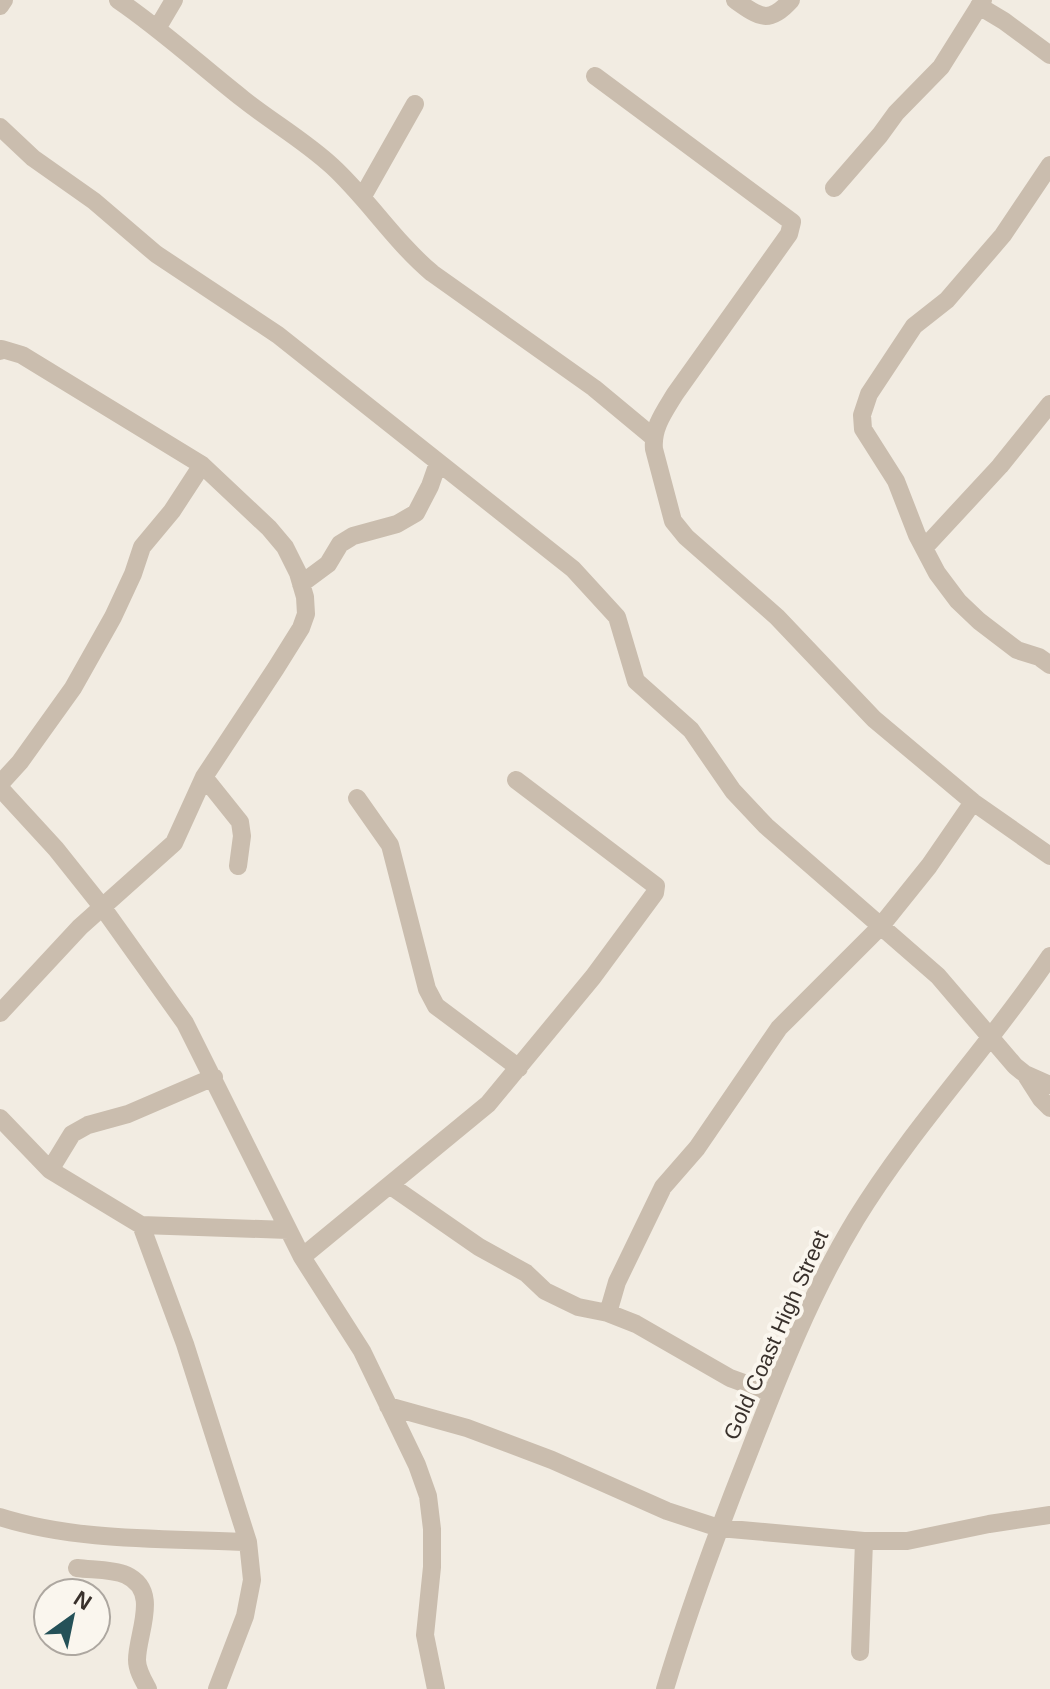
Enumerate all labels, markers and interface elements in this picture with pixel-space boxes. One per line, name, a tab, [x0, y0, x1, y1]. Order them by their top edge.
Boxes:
street label: Gold Coast High Street	[719, 1227, 833, 1443]
north arrow	[32, 1577, 112, 1657]
text: N	[69, 1586, 96, 1615]

